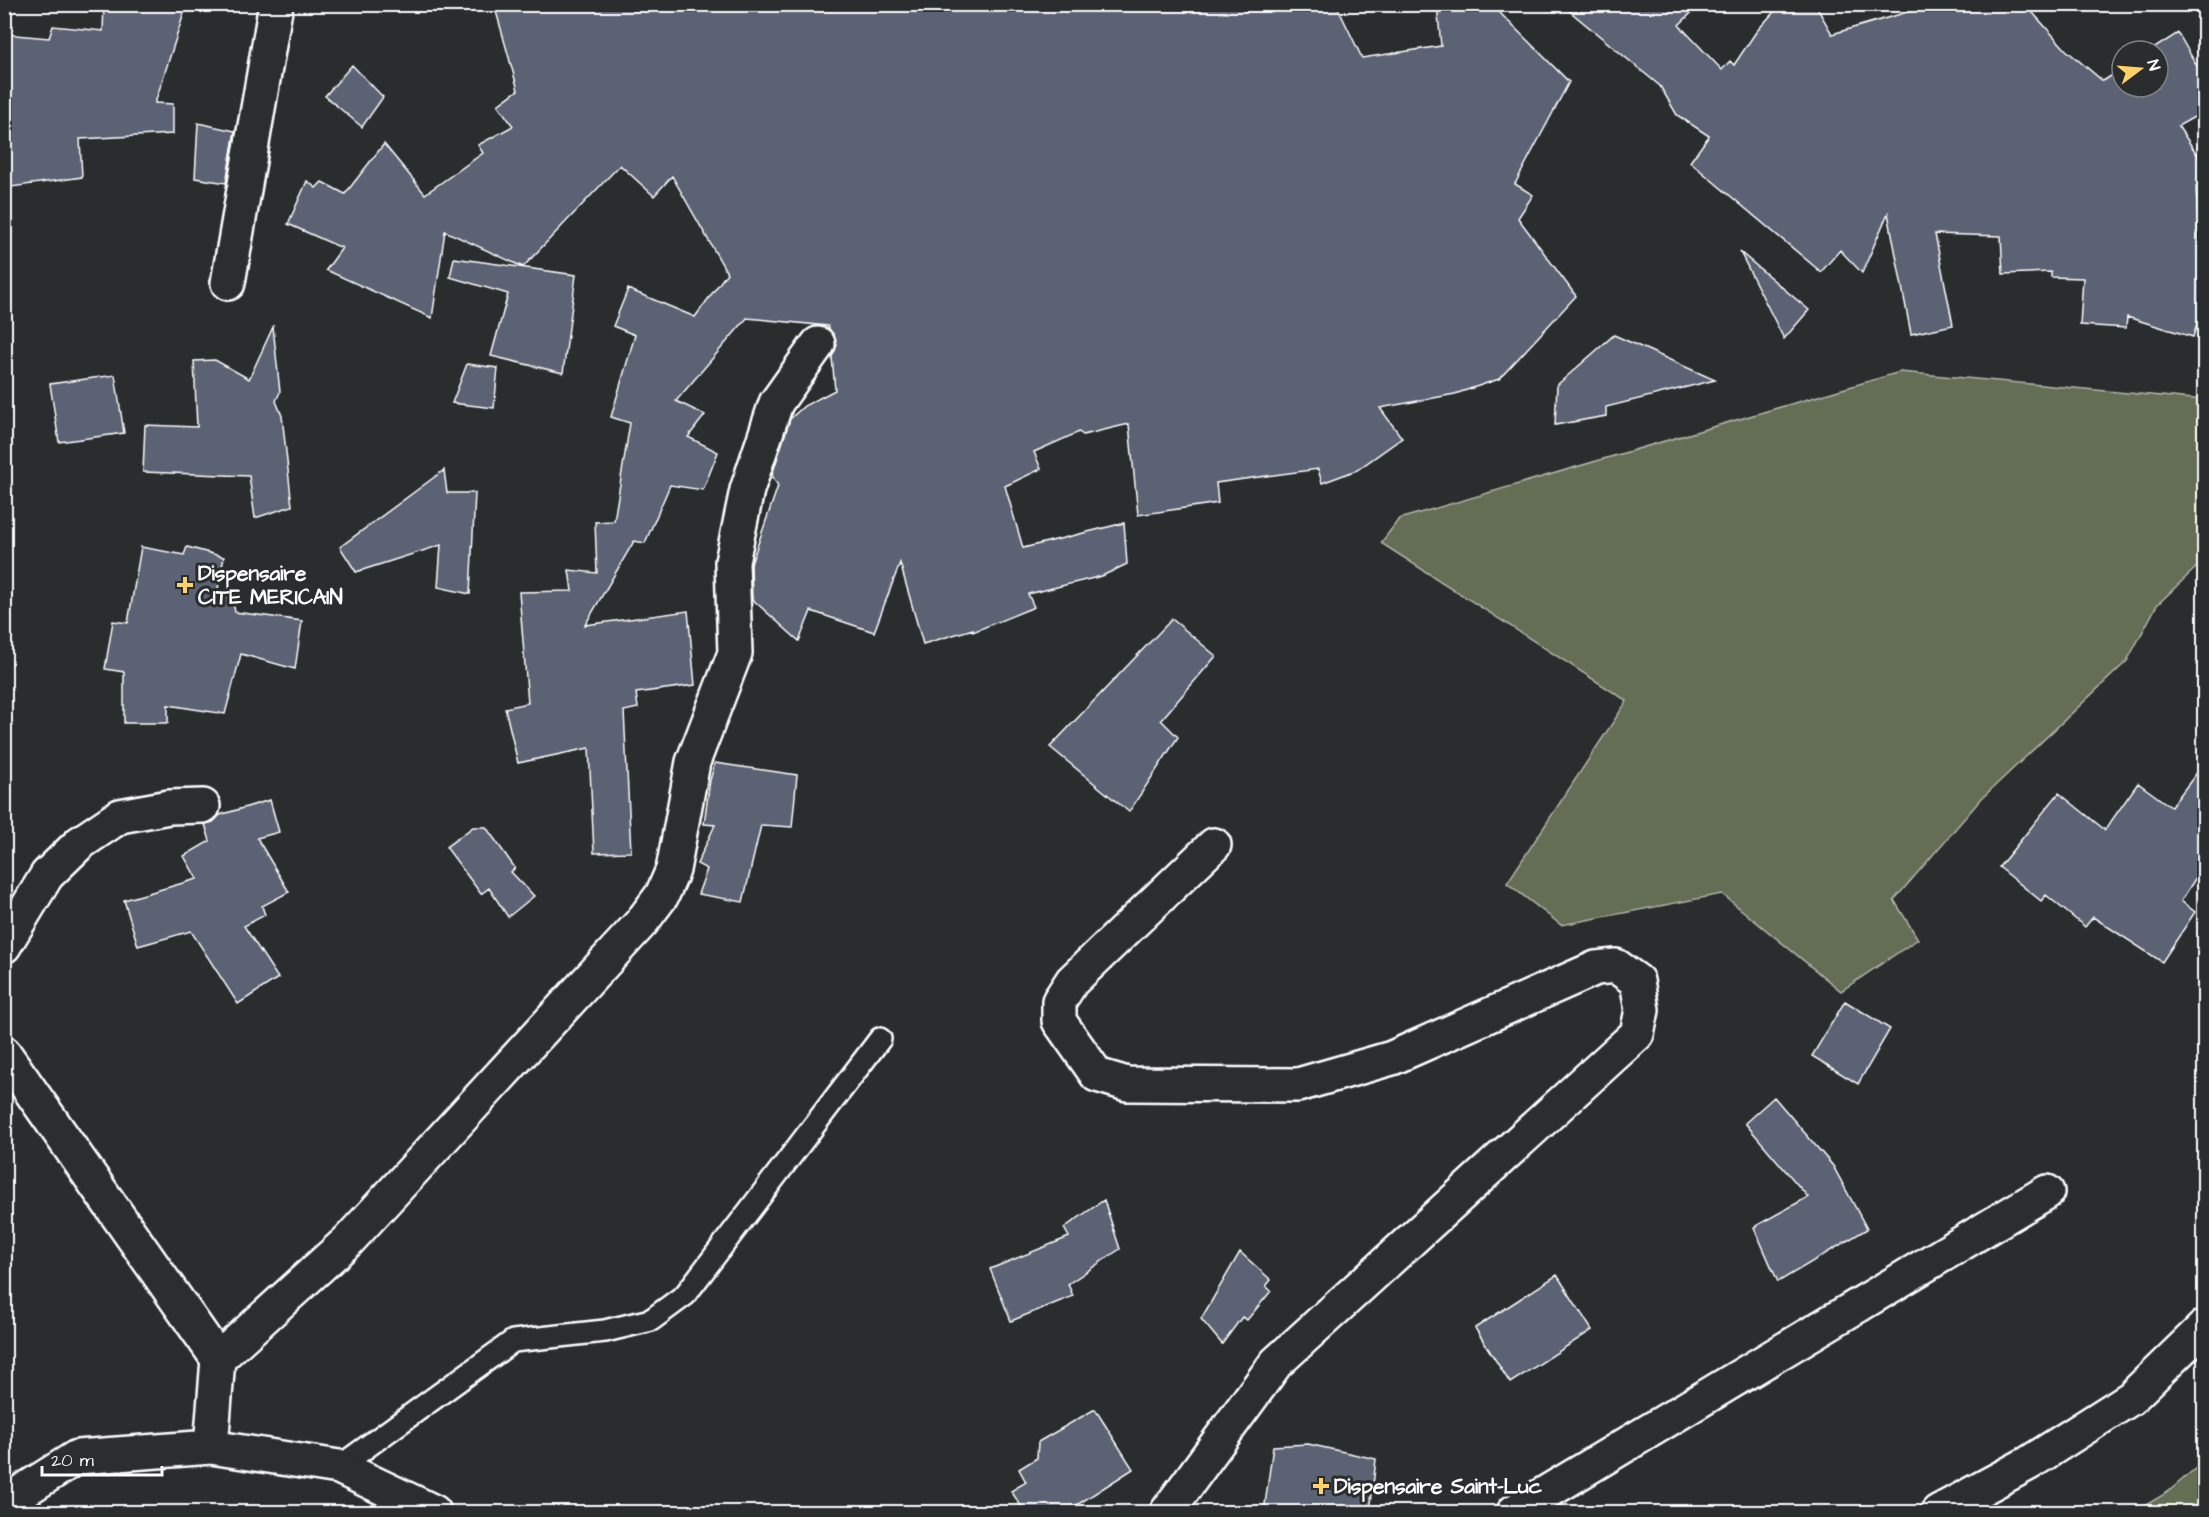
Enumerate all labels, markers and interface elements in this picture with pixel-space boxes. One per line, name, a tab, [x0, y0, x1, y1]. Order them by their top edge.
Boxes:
north arrow	[2110, 39, 2170, 99]
text: N	[2142, 57, 2165, 73]
place label: Dispensaire CITE MERICAIN	[198, 559, 343, 612]
marker: Dispensaire CITE MERICAIN	[176, 576, 194, 594]
scale bar	[42, 1439, 162, 1477]
text: 20 m	[51, 1448, 94, 1473]
place label: Dispensaire Saint-Luc	[1334, 1472, 1543, 1502]
marker: Dispensaire Saint-Luc	[1312, 1477, 1330, 1495]

